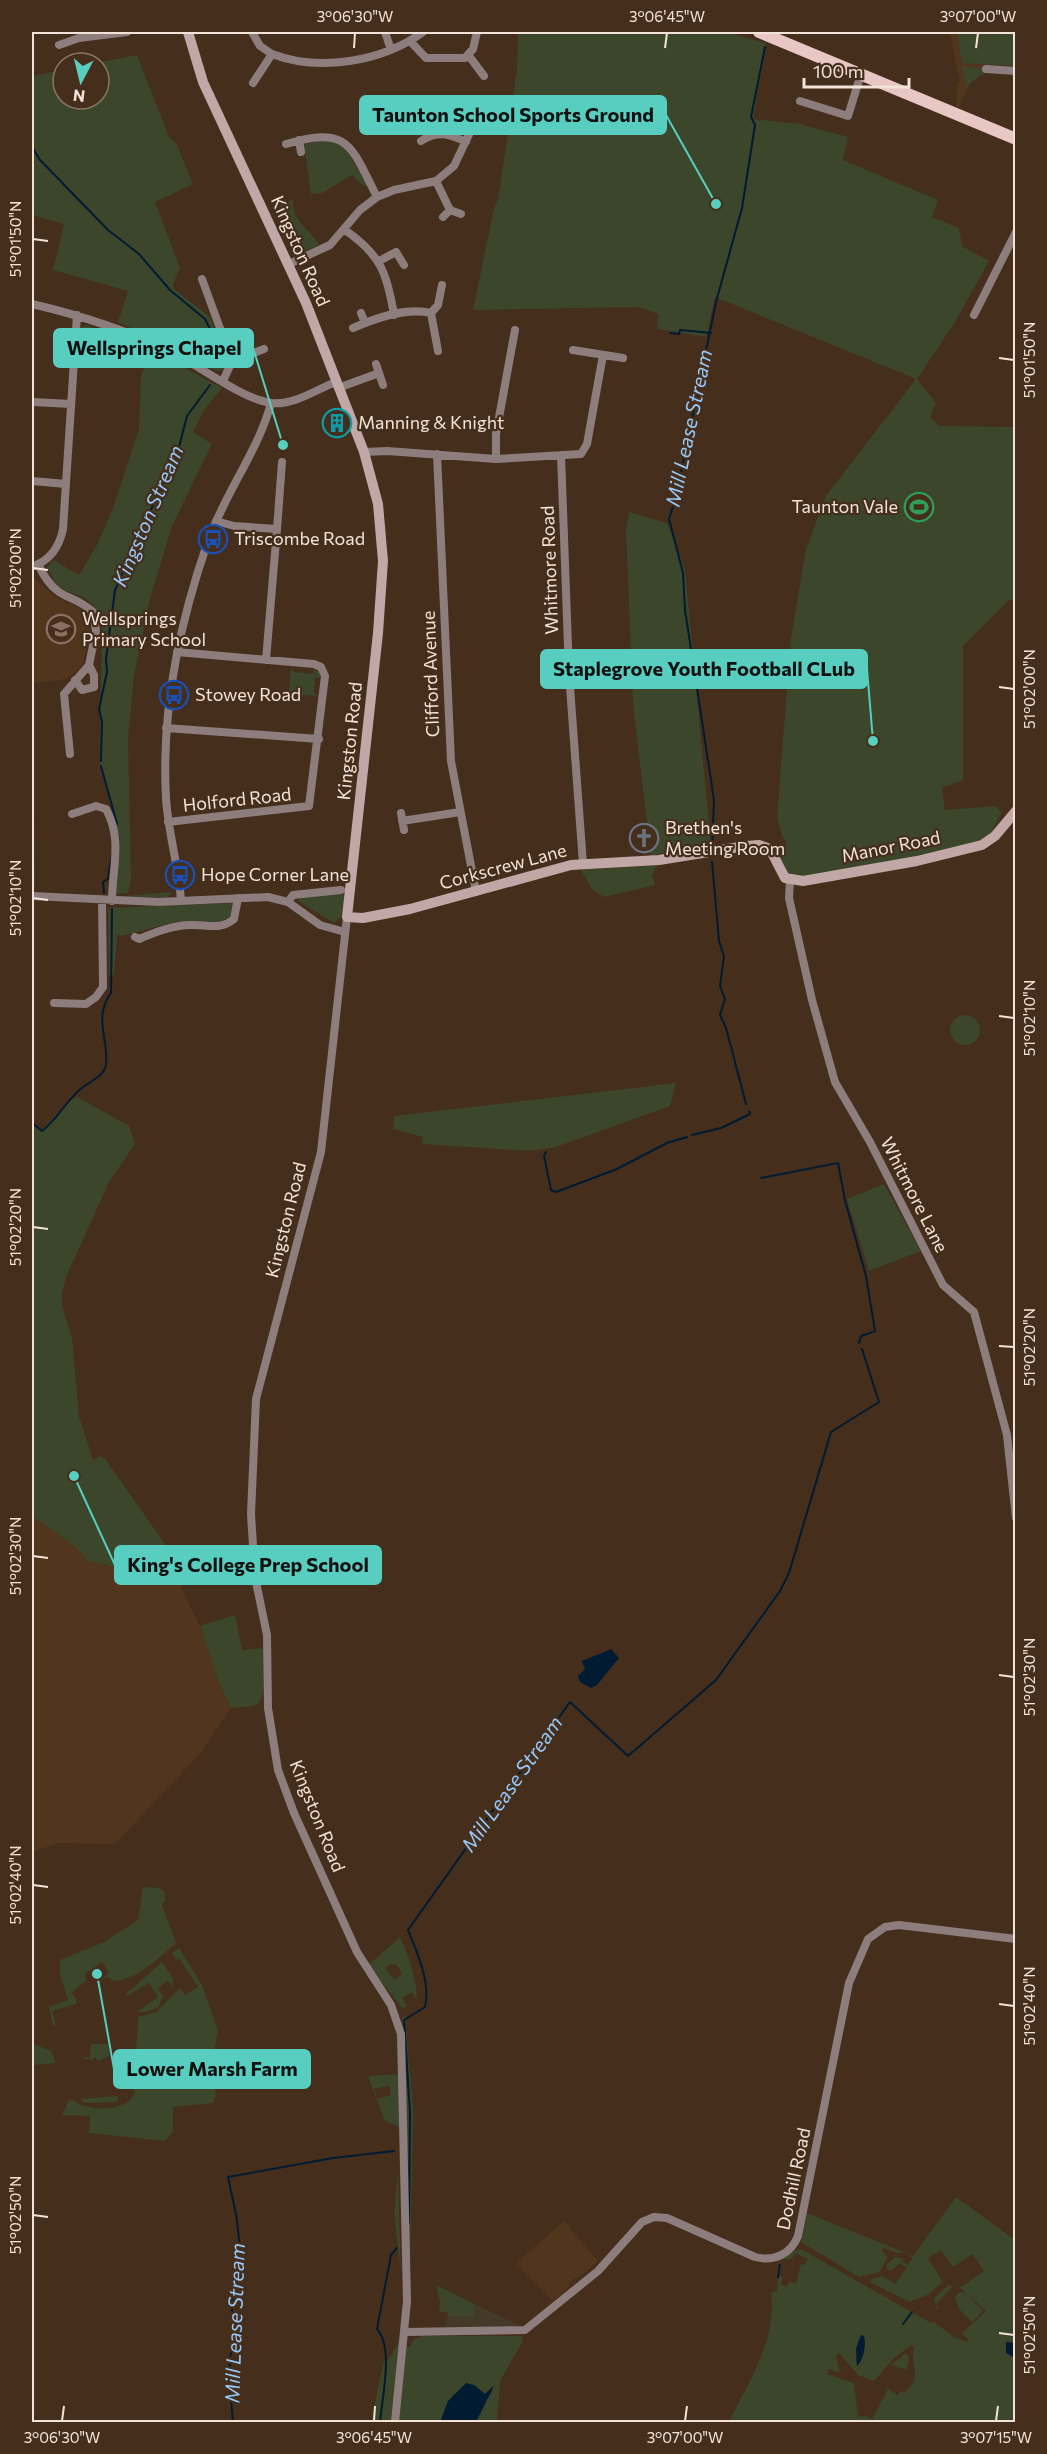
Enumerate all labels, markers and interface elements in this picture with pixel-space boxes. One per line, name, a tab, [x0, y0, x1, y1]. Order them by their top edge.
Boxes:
text: 3°06'30"W	[317, 7, 393, 25]
text: 3°06'45"W	[629, 7, 705, 25]
text: 3°07'00"W	[940, 7, 1016, 25]
north arrow	[51, 51, 111, 111]
scale bar	[804, 51, 909, 89]
text: 100 m	[813, 60, 863, 82]
text: N	[72, 86, 86, 107]
callout: Taunton School Sports Ground	[360, 96, 666, 134]
text: Taunton School Sports Ground	[372, 102, 654, 126]
street label: Kingston Road	[267, 192, 335, 309]
text: 51°01'50"N	[6, 201, 24, 277]
text: 51°01'50"N	[1020, 322, 1038, 398]
callout: Wellsprings Chapel	[54, 329, 253, 367]
text: Wellsprings Chapel	[66, 335, 242, 359]
water label: Mill Lease Stream	[660, 347, 716, 509]
building icon: Manning & Knight	[321, 407, 353, 439]
place label: Manning & Knight	[358, 411, 504, 433]
water label: Kingston Stream	[107, 441, 188, 590]
sports icon: Taunton Vale	[903, 491, 935, 523]
place label: Taunton Vale	[792, 495, 898, 517]
street label: Whitmore Road	[536, 505, 562, 635]
bus stop icon: Triscombe Road	[197, 523, 229, 555]
place label: Triscombe Road	[234, 527, 365, 549]
text: 51°02'00"N	[6, 528, 24, 608]
place label: Wellsprings Primary School	[82, 607, 206, 650]
street label: Clifford Avenue	[417, 610, 443, 738]
school or university icon: Wellsprings Primary School	[45, 613, 77, 645]
text: 51°02'00"N	[1020, 649, 1038, 729]
callout: Staplegrove Youth Football CLub	[541, 650, 867, 688]
text: Staplegrove Youth Football CLub	[553, 656, 855, 680]
bus stop icon: Stowey Road	[158, 679, 190, 711]
street label: Kingston Road	[332, 681, 366, 801]
place label: Stowey Road	[195, 683, 301, 705]
street label: Holford Road	[182, 782, 292, 816]
place label: Brethen's Meeting Room	[665, 816, 785, 859]
church icon: Brethen's Meeting Room	[628, 822, 660, 854]
street label: Manor Road	[840, 826, 942, 866]
street label: Corkscrew Lane	[437, 839, 569, 894]
bus stop icon: Hope Corner Lane	[164, 859, 196, 891]
text: 51°02'10"N	[6, 860, 24, 936]
place label: Hope Corner Lane	[201, 863, 349, 885]
text: 51°02'10"N	[1020, 980, 1038, 1056]
street label: Whitmore Lane	[876, 1133, 953, 1256]
street label: Kingston Road	[260, 1160, 310, 1280]
text: 51°02'20"N	[6, 1188, 24, 1266]
text: 51°02'20"N	[1020, 1308, 1038, 1386]
text: 51°02'30"N	[6, 1517, 24, 1595]
callout: King's College Prep School	[115, 1546, 381, 1584]
text: King's College Prep School	[127, 1552, 369, 1576]
text: 51°02'30"N	[1020, 1638, 1038, 1716]
water label: Mill Lease Stream	[455, 1711, 567, 1856]
street label: Kingston Road	[285, 1756, 350, 1875]
text: 51°02'40"N	[6, 1846, 24, 1924]
text: 51°02'40"N	[1020, 1967, 1038, 2045]
callout: Lower Marsh Farm	[114, 2050, 310, 2088]
text: Lower Marsh Farm	[126, 2056, 298, 2080]
street label: Dodhill Road	[771, 2126, 815, 2232]
text: 51°02'50"N	[6, 2176, 24, 2254]
water label: Mill Lease Stream	[219, 2243, 249, 2403]
text: 51°02'50"N	[1020, 2296, 1038, 2374]
text: 3°06'30"W	[24, 2428, 100, 2446]
text: 3°06'45"W	[336, 2428, 412, 2446]
text: 3°07'00"W	[647, 2428, 723, 2446]
text: 3°07'15"W	[960, 2428, 1032, 2446]

